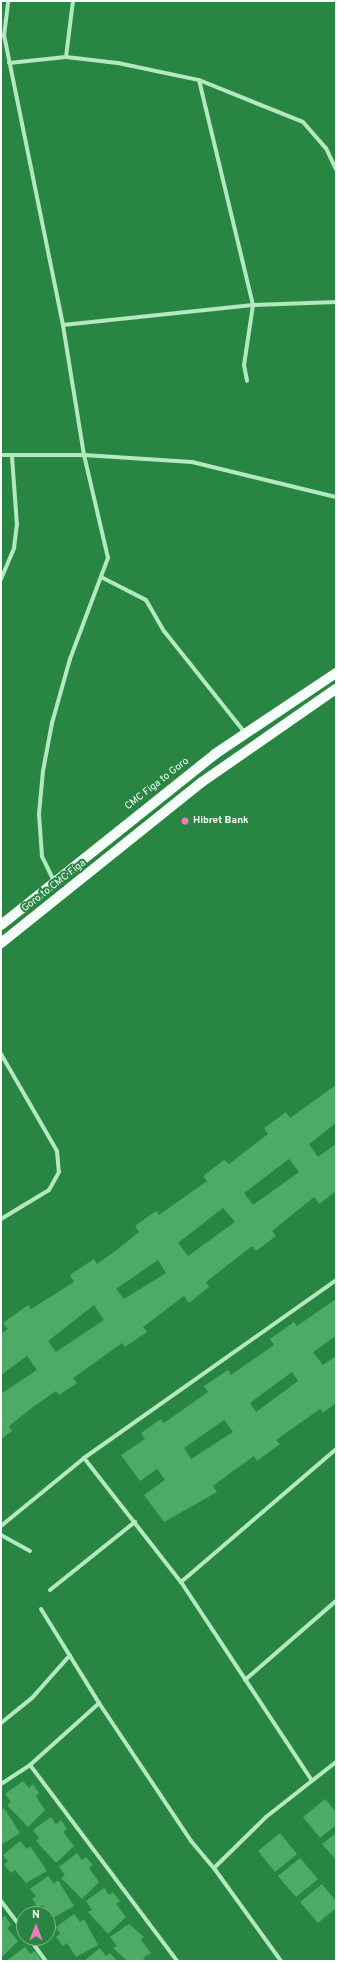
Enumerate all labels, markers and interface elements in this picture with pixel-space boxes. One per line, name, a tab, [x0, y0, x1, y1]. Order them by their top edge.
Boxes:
street label: CMC Figa to Goro	[123, 755, 191, 813]
place label: Hibret Bank	[193, 815, 249, 827]
marker: Hibret Bank	[180, 816, 190, 826]
street label: Goro to CMC Figa	[20, 857, 88, 915]
north arrow	[16, 1906, 56, 1946]
text: N	[32, 1908, 40, 1922]

